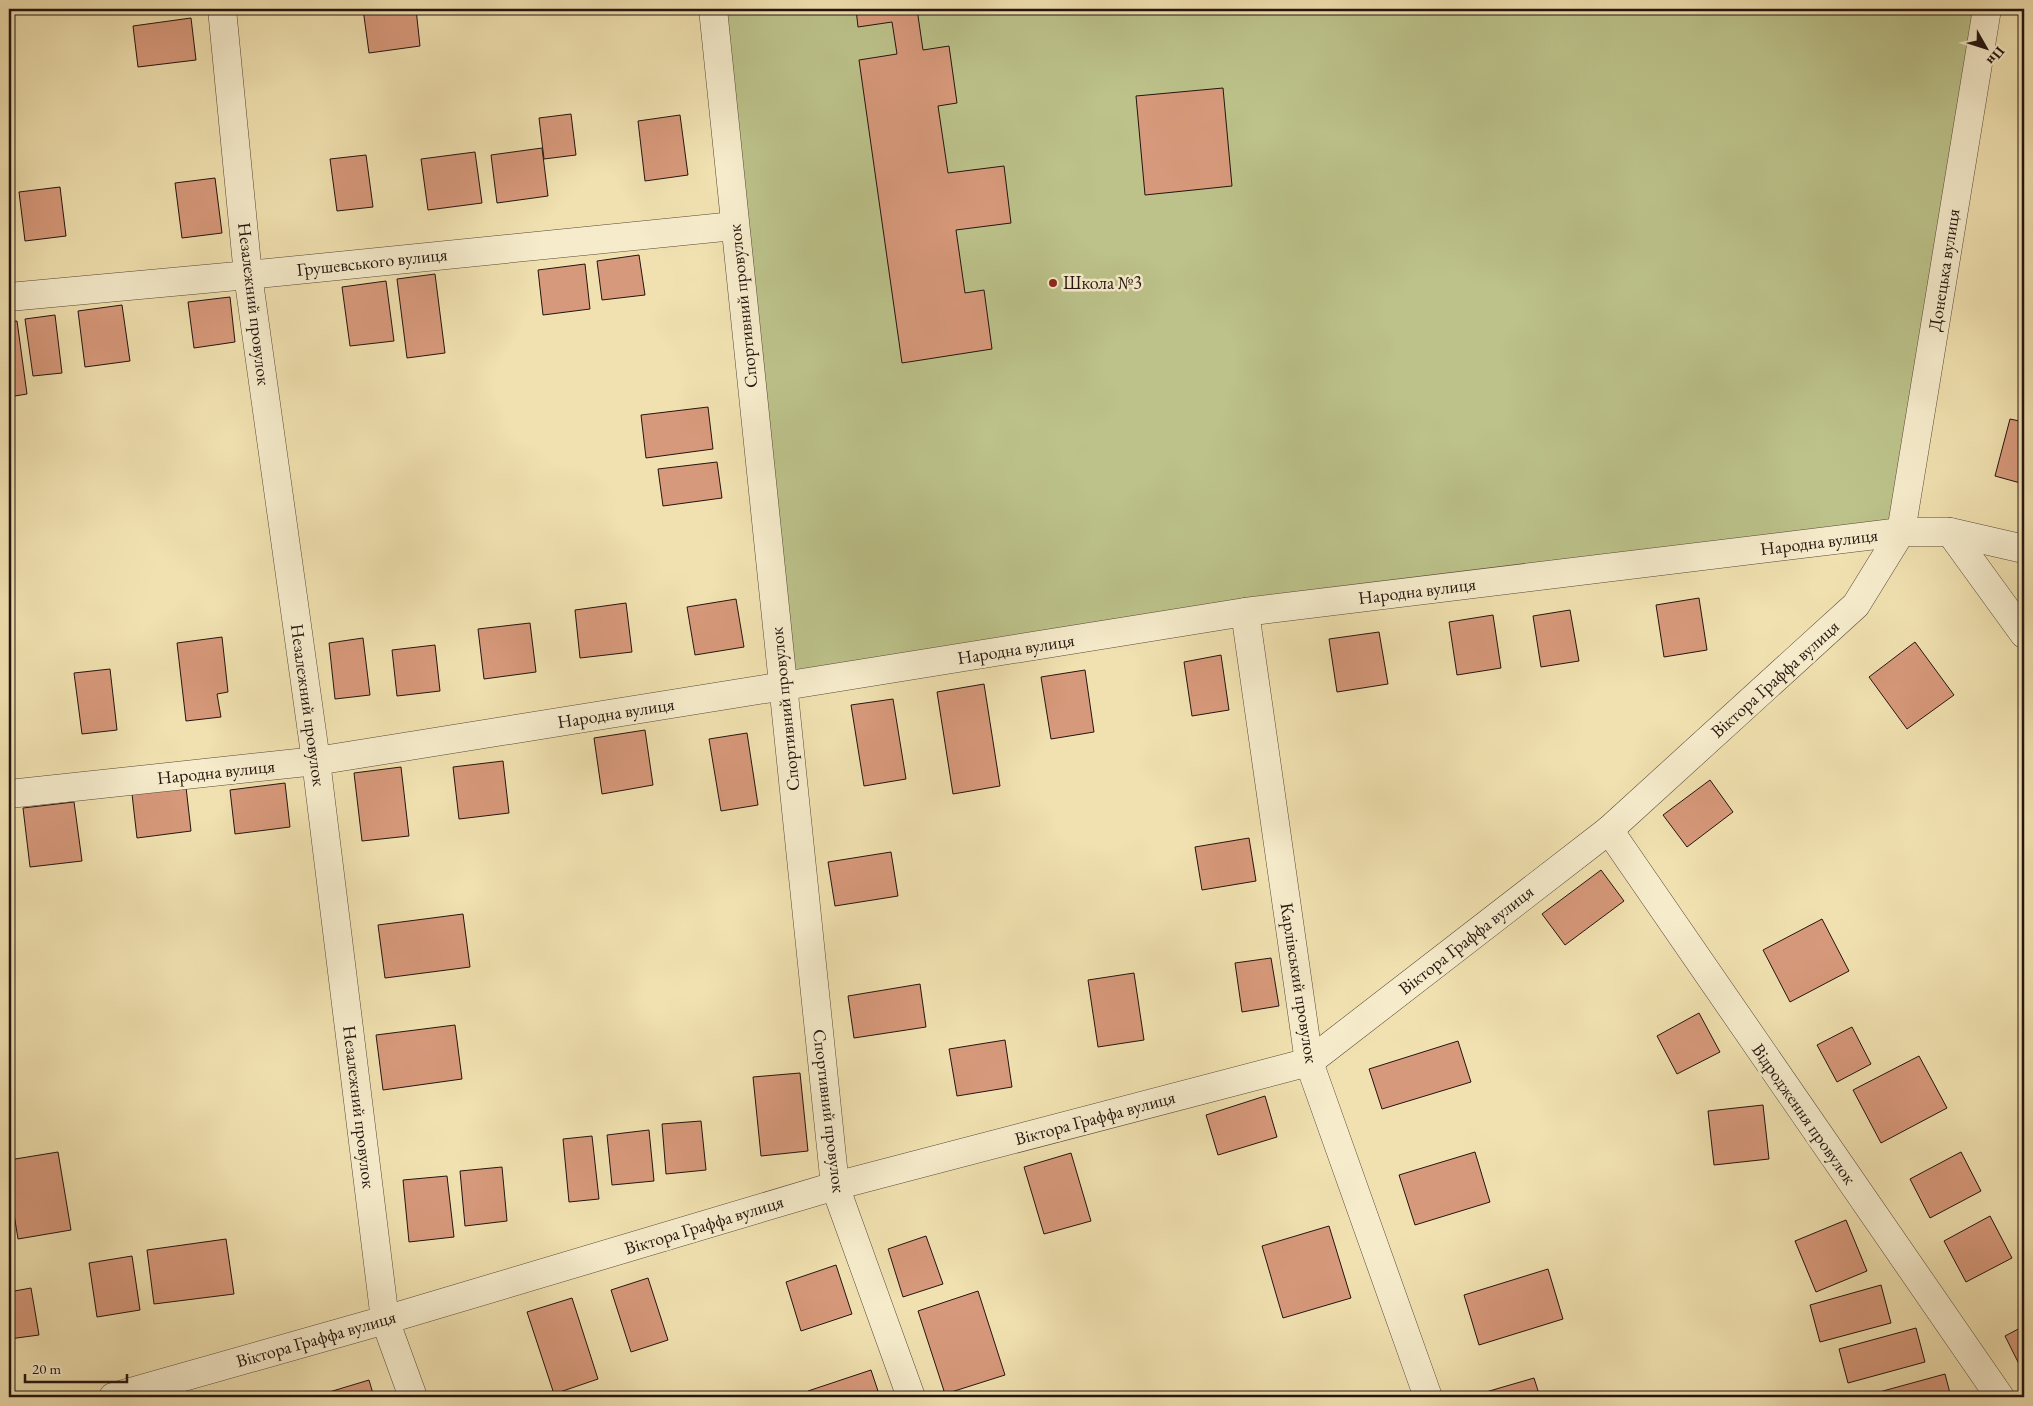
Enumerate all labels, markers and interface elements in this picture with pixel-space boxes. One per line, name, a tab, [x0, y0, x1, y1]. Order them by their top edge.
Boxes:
north arrow	[1960, 22, 2010, 72]
text: Пн	[1983, 43, 2009, 69]
street label: Донецька вулиця	[1922, 207, 1965, 333]
street label: Незалежний провулок	[233, 221, 276, 387]
street label: Спортивний провулок	[722, 222, 763, 389]
street label: Грушевського вулиця	[295, 242, 449, 281]
place label: Школа №3	[1063, 271, 1142, 294]
marker: Школа №3	[1047, 277, 1059, 289]
street label: Народна вулиця	[1759, 523, 1879, 560]
street label: Народна вулиця	[1357, 572, 1477, 609]
street label: Віктора Граффа вулиця	[1706, 615, 1844, 742]
street label: Незалежний провулок	[286, 622, 331, 788]
street label: Спортивний провулок	[764, 625, 805, 792]
street label: Народна вулиця	[956, 628, 1076, 669]
street label: Народна вулиця	[556, 692, 676, 733]
street label: Народна вулиця	[156, 754, 276, 789]
street label: Віктора Граффа вулиця	[1394, 880, 1538, 999]
street label: Карлівський провулок	[1275, 901, 1324, 1065]
street label: Незалежний провулок	[338, 1024, 381, 1190]
street label: Спортивний провулок	[808, 1028, 851, 1195]
street label: Відродження провулок	[1747, 1039, 1862, 1189]
street label: Віктора Граффа вулиця	[1012, 1085, 1178, 1150]
street label: Віктора Граффа вулиця	[622, 1189, 786, 1260]
street label: Віктора Граффа вулиця	[233, 1305, 398, 1372]
scale bar	[25, 1351, 128, 1383]
text: 20 m	[32, 1359, 61, 1378]

